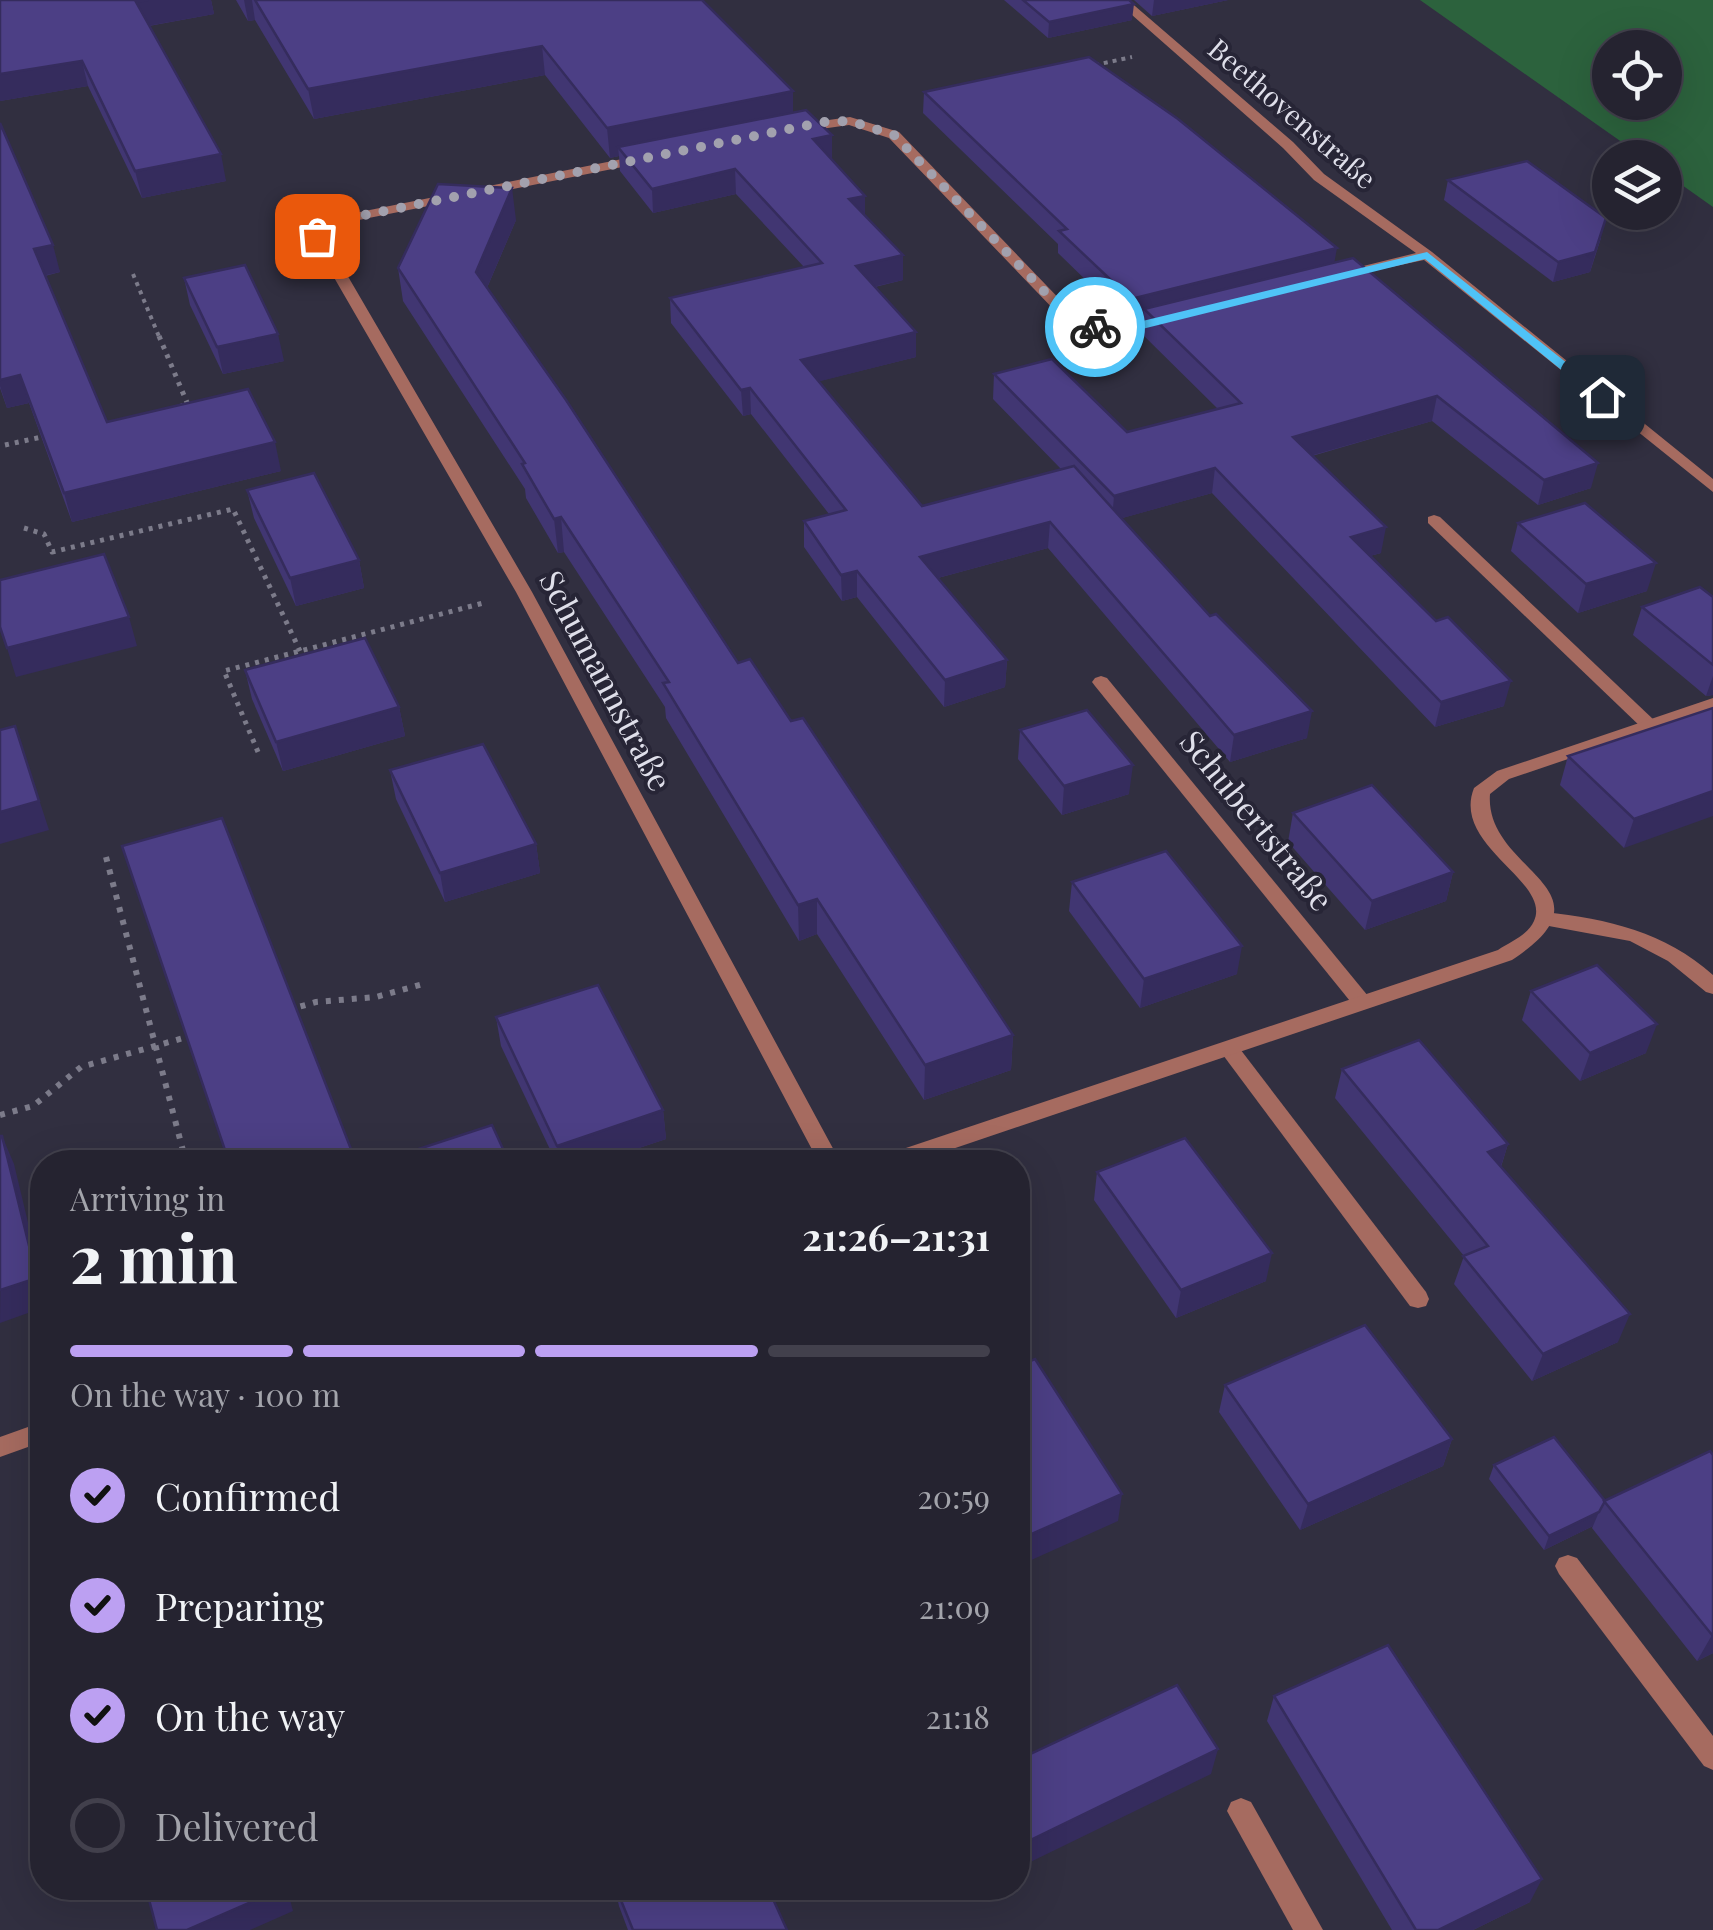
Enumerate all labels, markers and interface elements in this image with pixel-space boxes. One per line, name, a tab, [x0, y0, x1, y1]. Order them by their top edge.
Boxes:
street label: Beethovenstraße	[1201, 30, 1385, 196]
map controls	[1592, 30, 1682, 230]
button: locate	[1592, 30, 1682, 120]
button: layers	[1592, 140, 1682, 230]
pin	[275, 194, 360, 279]
icon: bag	[290, 209, 345, 264]
courier	[1045, 277, 1145, 377]
icon: bike	[1068, 300, 1123, 355]
pin	[1560, 355, 1645, 440]
icon: home	[1575, 370, 1630, 425]
street label: Schumannstraße	[531, 562, 683, 797]
street label: Schubertstraße	[1172, 720, 1344, 919]
text: Arriving in	[70, 1176, 225, 1219]
text: 21:26–21:31	[802, 1210, 990, 1261]
text: 2 min	[70, 1213, 238, 1299]
text: On the way · 100 m	[70, 1372, 340, 1415]
icon: check	[70, 1468, 125, 1523]
text: Confirmed	[155, 1470, 340, 1521]
text: 20:59	[917, 1474, 990, 1517]
icon: check	[70, 1578, 125, 1633]
text: Preparing	[155, 1580, 324, 1631]
text: 21:09	[919, 1584, 990, 1627]
icon: check	[70, 1688, 125, 1743]
text: On the way	[155, 1690, 345, 1741]
text: 21:18	[926, 1694, 990, 1737]
text: Delivered	[155, 1800, 319, 1851]

